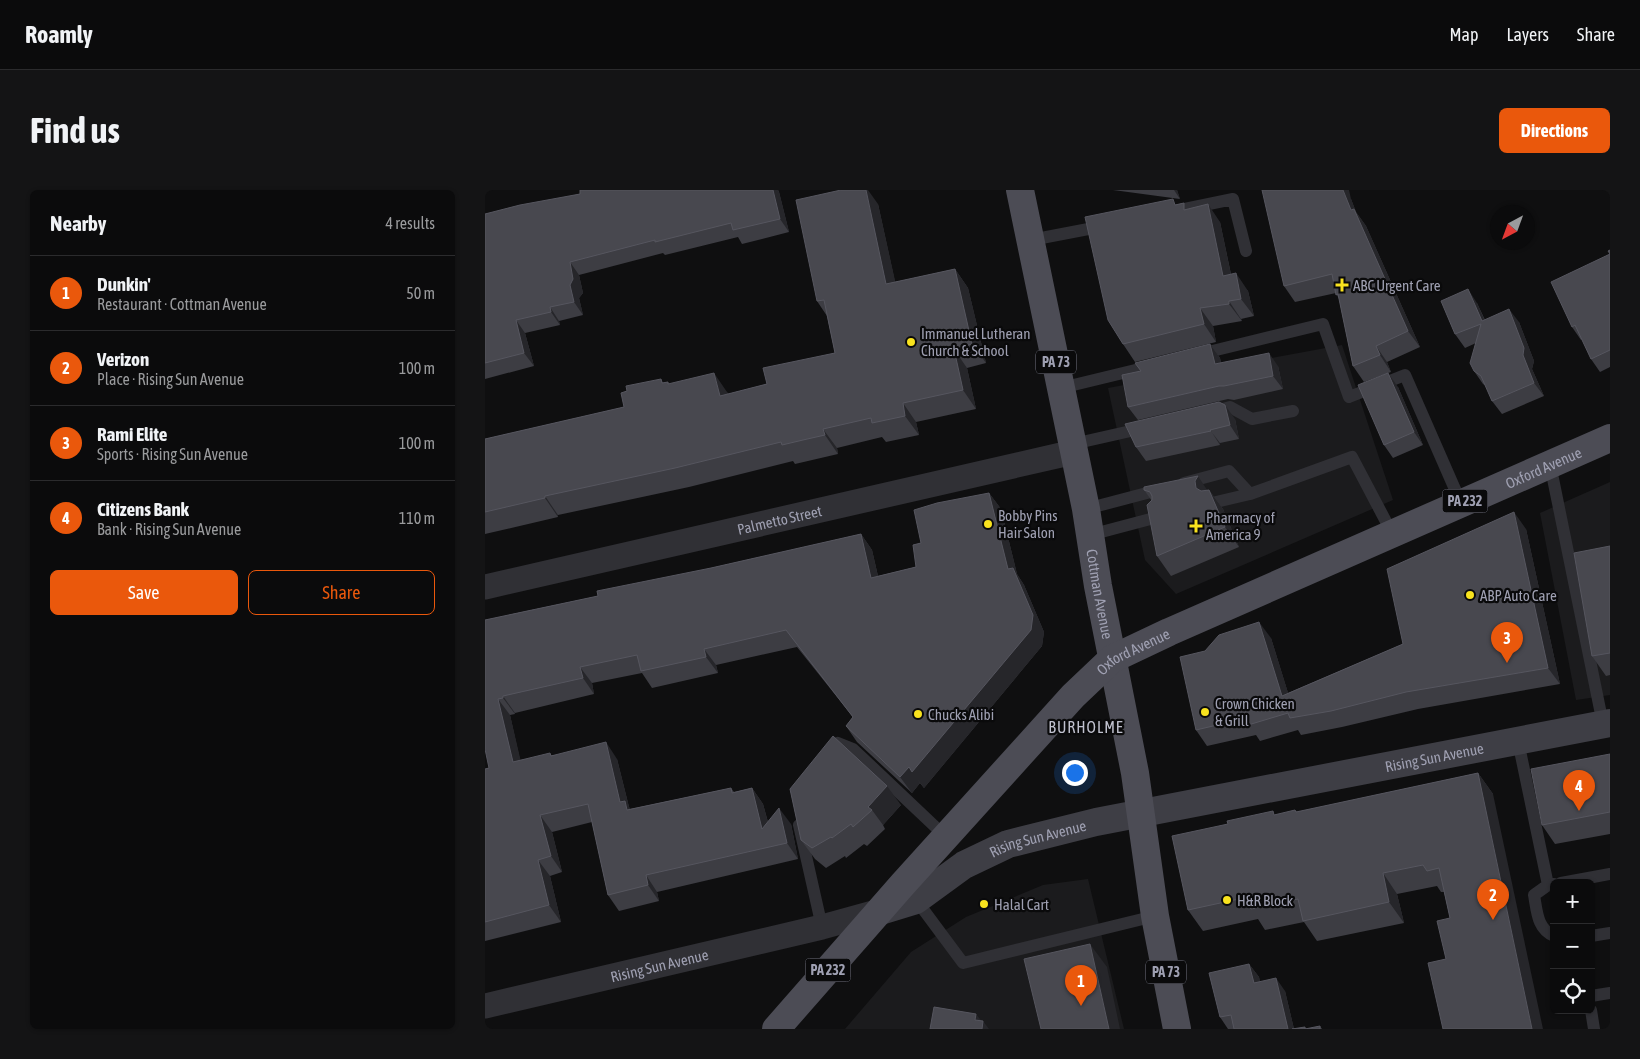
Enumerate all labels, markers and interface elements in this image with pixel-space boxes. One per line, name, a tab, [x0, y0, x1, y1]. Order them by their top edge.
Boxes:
text: Roamly	[25, 21, 93, 48]
text: Map	[1449, 24, 1478, 45]
text: Layers	[1506, 24, 1549, 45]
text: Share	[1577, 24, 1615, 45]
button: Directions	[1499, 108, 1610, 153]
text: Find us	[30, 110, 120, 150]
north arrow	[1490, 205, 1535, 250]
text: Nearby	[50, 211, 106, 235]
text: 4 results	[385, 214, 435, 232]
text: Dunkin'	[97, 273, 151, 295]
place label: ABC Urgent Care	[1353, 277, 1441, 294]
marker: ABC Urgent Care	[1335, 278, 1349, 292]
text: 1	[62, 284, 70, 302]
text: 50 m	[406, 284, 435, 302]
text: Restaurant · Cottman Avenue	[97, 295, 267, 313]
place label: Immanuel Lutheran Church & School	[921, 325, 1031, 359]
marker: Immanuel Lutheran Church & School	[905, 336, 917, 348]
text: Verizon	[97, 348, 149, 370]
road number: PA 73	[1036, 350, 1076, 373]
text: 2	[62, 359, 70, 377]
text: 100 m	[399, 359, 435, 377]
text: Place · Rising Sun Avenue	[97, 370, 244, 388]
text: Rami Elite	[97, 423, 167, 445]
text: 3	[62, 434, 70, 452]
text: 100 m	[399, 434, 435, 452]
street label: Oxford Avenue	[1503, 443, 1584, 491]
text: Sports · Rising Sun Avenue	[97, 445, 248, 463]
road number: PA 232	[1443, 490, 1487, 512]
text: Citizens Bank	[97, 498, 189, 520]
street label: Palmetto Street	[735, 502, 823, 537]
place label: Bobby Pins Hair Salon	[998, 507, 1058, 541]
text: 4	[62, 509, 70, 527]
text: 110 m	[399, 509, 435, 527]
place label: Pharmacy of America 9	[1206, 509, 1275, 543]
marker: Bobby Pins Hair Salon	[982, 518, 994, 530]
text: Bank · Rising Sun Avenue	[97, 520, 241, 538]
marker: Pharmacy of America 9	[1190, 520, 1202, 532]
street label: Cottman Avenue	[1084, 548, 1117, 641]
button: Save	[50, 570, 238, 615]
button: Share	[248, 570, 435, 615]
place label: ABP Auto Care	[1480, 587, 1557, 604]
marker: ABP Auto Care	[1464, 589, 1476, 601]
pin: 3	[1491, 622, 1523, 663]
street label: Oxford Avenue	[1093, 624, 1172, 678]
place label: Crown Chicken & Grill	[1215, 695, 1295, 729]
place label: Chucks Alibi	[928, 706, 994, 723]
marker: Crown Chicken & Grill	[1199, 706, 1211, 718]
marker: Chucks Alibi	[912, 708, 924, 720]
district label: BURHOLME	[1048, 718, 1124, 736]
street label: Rising Sun Avenue	[1384, 739, 1485, 775]
your location	[1062, 760, 1088, 786]
pin: 4	[1563, 770, 1595, 811]
street label: Rising Sun Avenue	[986, 816, 1088, 860]
pin: 2	[1477, 879, 1509, 920]
map controls	[1550, 879, 1595, 1014]
button: +	[1550, 879, 1595, 924]
place label: H&R Block	[1237, 892, 1294, 909]
marker: H&R Block	[1221, 894, 1233, 906]
place label: Halal Cart	[994, 896, 1049, 913]
marker: Halal Cart	[978, 898, 990, 910]
button: −	[1550, 924, 1595, 969]
street label: Rising Sun Avenue	[609, 945, 710, 985]
road number: PA 232	[805, 958, 851, 982]
road number: PA 73	[1146, 960, 1186, 984]
pin: 1	[1065, 965, 1097, 1006]
button: locate	[1550, 969, 1595, 1014]

